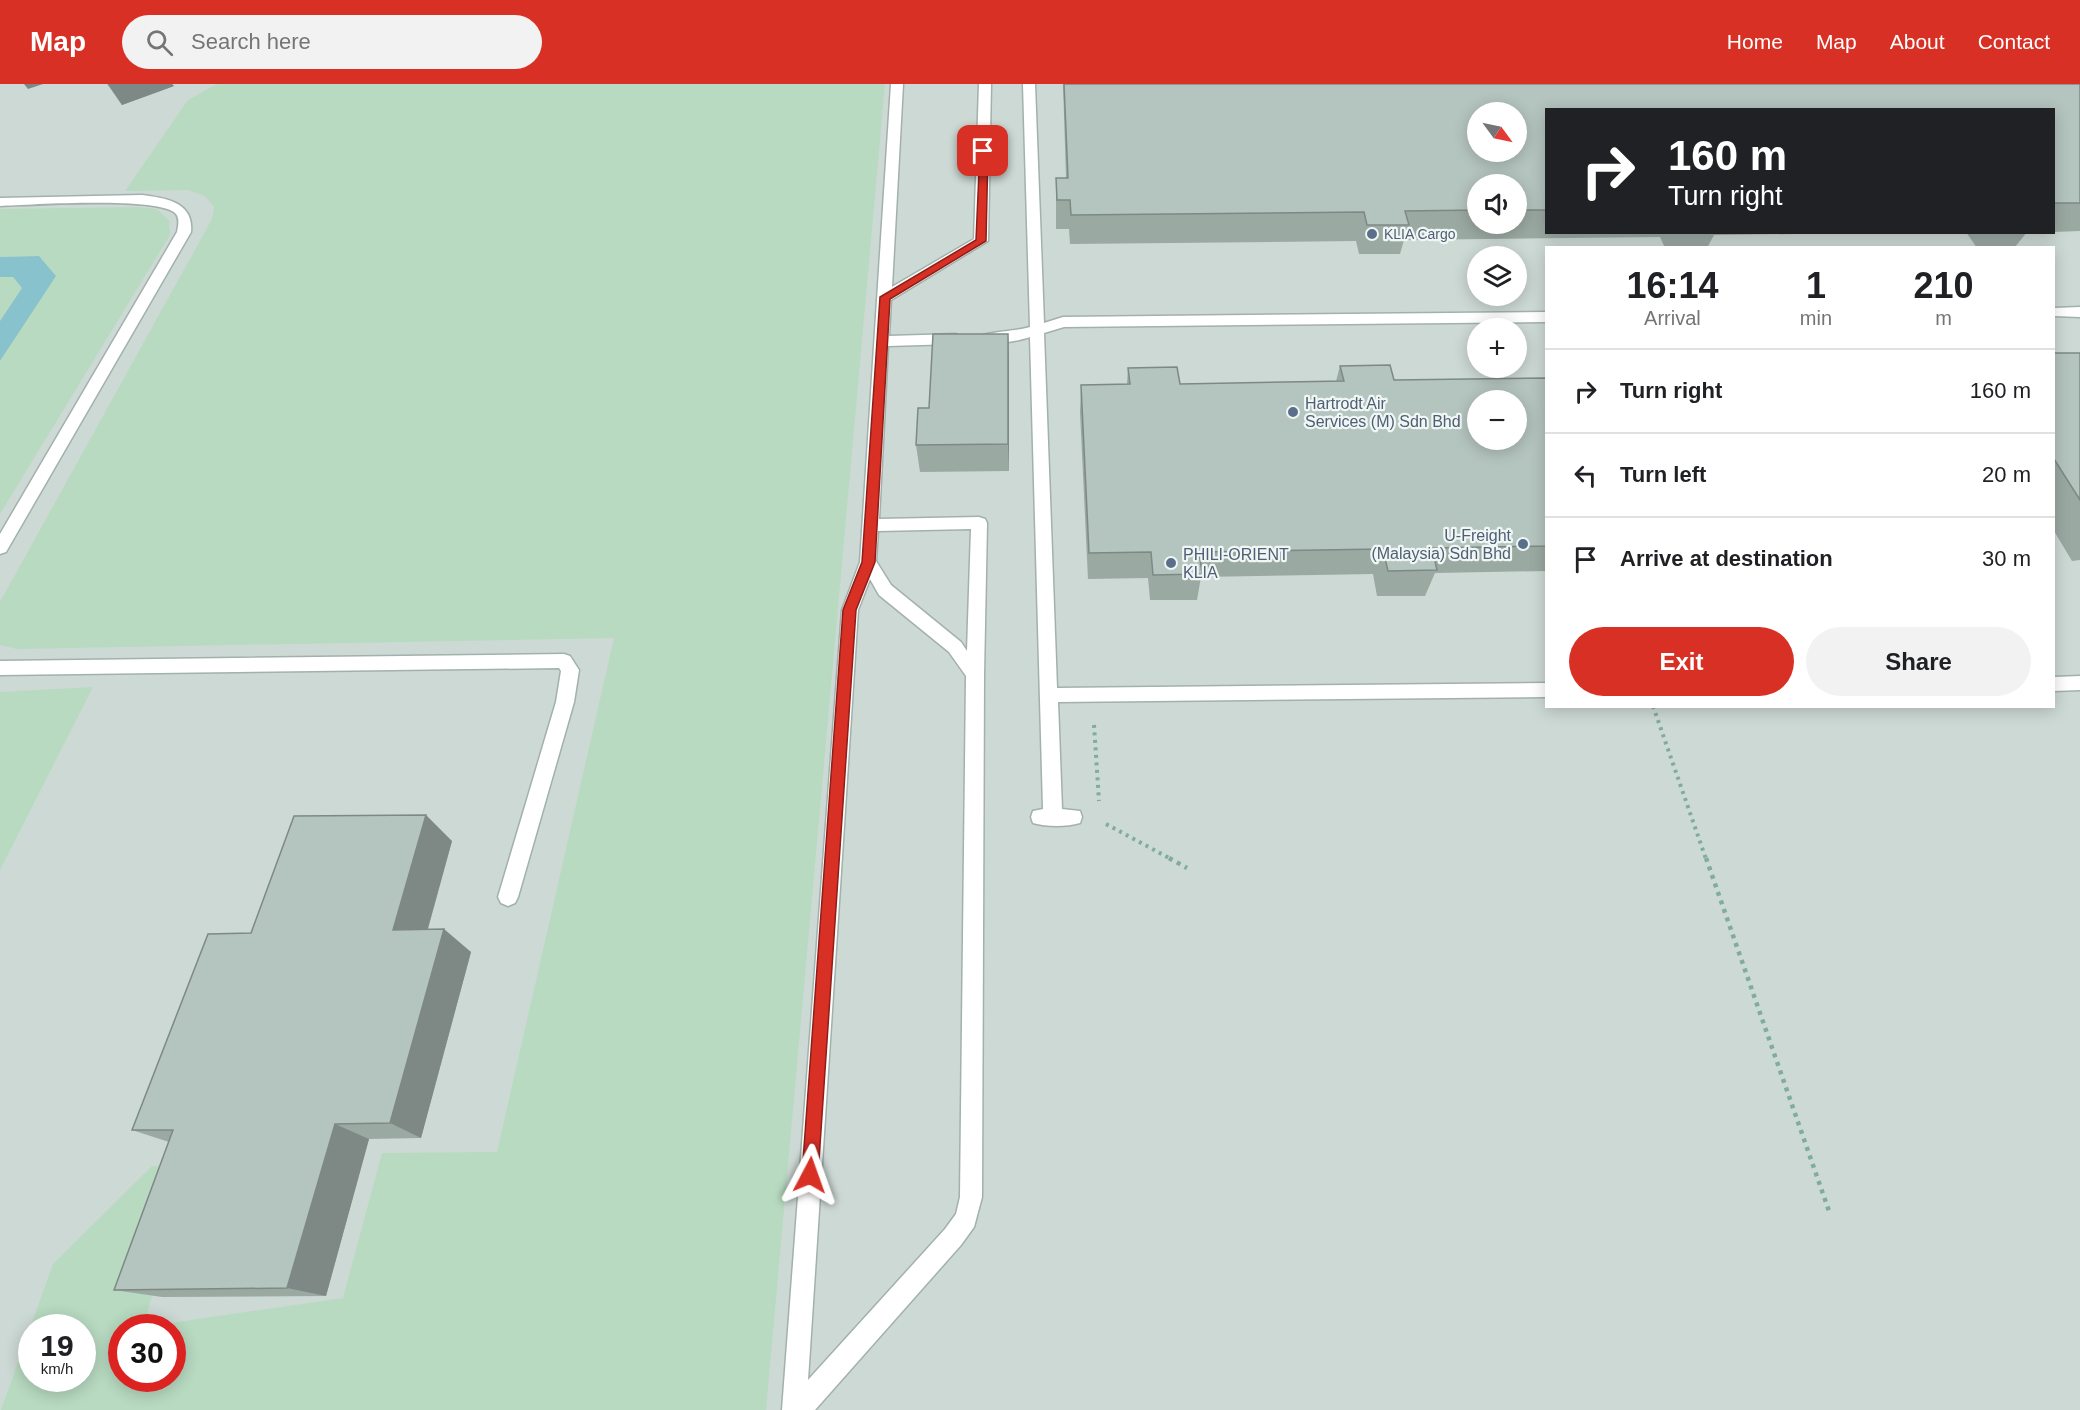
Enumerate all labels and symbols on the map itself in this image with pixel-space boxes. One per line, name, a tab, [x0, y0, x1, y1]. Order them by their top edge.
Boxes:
north arrow	[1467, 102, 1527, 162]
pin	[957, 125, 1008, 176]
place label: KLIA Cargo	[1384, 226, 1456, 242]
marker: KLIA Cargo	[1365, 227, 1379, 241]
place label: Hartrodt Air Services (M) Sdn Bhd	[1305, 395, 1461, 430]
marker: Hartrodt Air Services (M) Sdn Bhd	[1286, 405, 1300, 419]
place label: U-Freight (Malaysia) Sdn Bhd	[1371, 527, 1512, 562]
marker: U-Freight (Malaysia) Sdn Bhd	[1516, 537, 1530, 551]
place label: PHILI-ORIENT KLIA	[1183, 546, 1289, 581]
marker: PHILI-ORIENT KLIA	[1164, 556, 1178, 570]
position arrow	[778, 1143, 842, 1207]
speed limit sign: 30	[108, 1314, 186, 1392]

